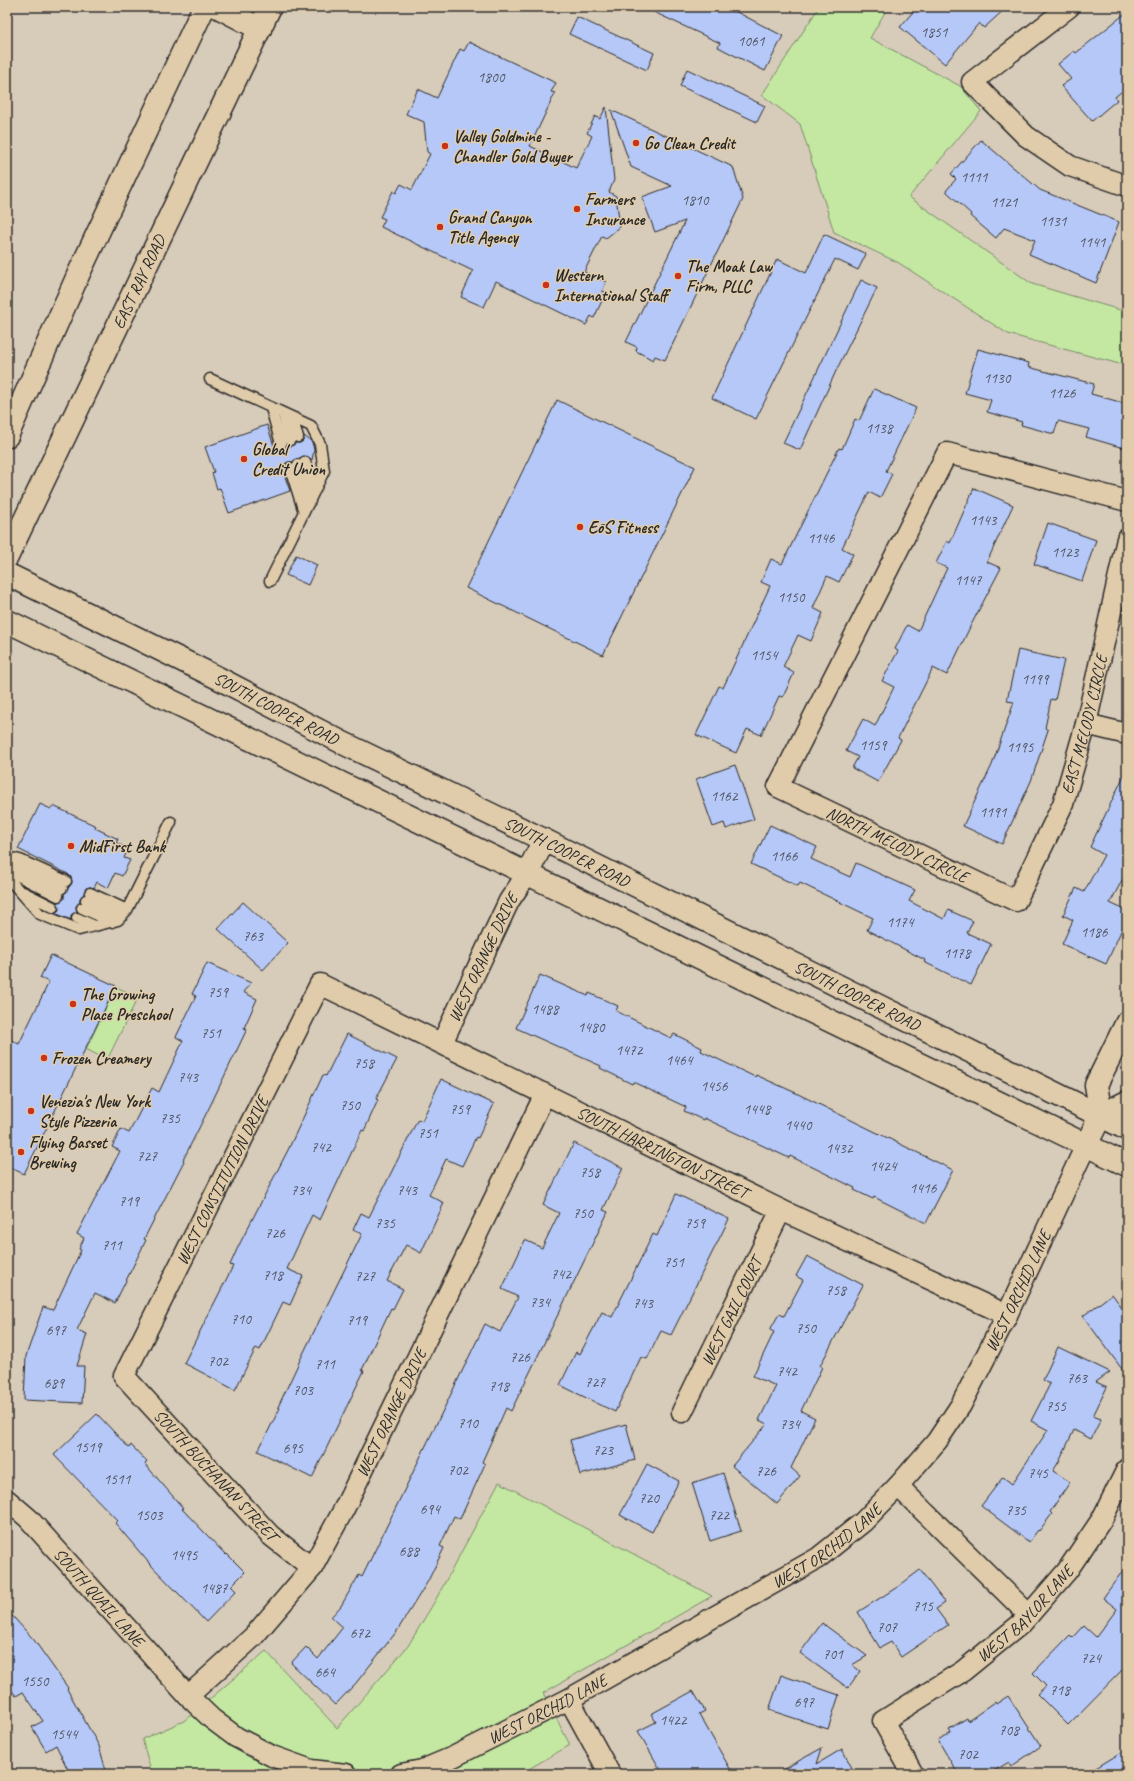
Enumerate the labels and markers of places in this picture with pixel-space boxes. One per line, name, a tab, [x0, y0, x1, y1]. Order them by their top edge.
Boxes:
place label: Valley Goldmine - Chandler Gold Buyer	[453, 126, 573, 167]
place label: Go Clean Credit	[644, 133, 737, 154]
marker: Go Clean Credit	[631, 138, 641, 148]
marker: Valley Goldmine - Chandler Gold Buyer	[440, 141, 450, 151]
place label: Farmers Insurance	[585, 189, 646, 230]
marker: Farmers Insurance	[572, 204, 582, 214]
place label: Grand Canyon Title Agency	[448, 207, 533, 248]
marker: Grand Canyon Title Agency	[435, 222, 445, 232]
place label: The Moak Law Firm, PLLC	[686, 256, 773, 297]
place label: Western International Staff	[554, 265, 672, 306]
marker: The Moak Law Firm, PLLC	[673, 271, 683, 281]
marker: Western International Staff	[541, 280, 551, 290]
place label: Global Credit Union	[252, 439, 326, 480]
marker: Global Credit Union	[239, 454, 249, 464]
place label: EōS Fitness	[588, 517, 660, 538]
marker: EōS Fitness	[575, 522, 585, 532]
place label: MidFirst Bank	[79, 836, 167, 857]
marker: MidFirst Bank	[66, 841, 76, 851]
place label: The Growing Place Preschool	[81, 984, 175, 1025]
marker: The Growing Place Preschool	[68, 999, 78, 1009]
place label: Frozen Creamery	[52, 1048, 153, 1069]
marker: Frozen Creamery	[39, 1053, 49, 1063]
place label: Venezia's New York Style Pizzeria	[39, 1091, 151, 1132]
marker: Venezia's New York Style Pizzeria	[26, 1106, 36, 1116]
place label: Flying Basset Brewing	[29, 1132, 109, 1173]
marker: Flying Basset Brewing	[16, 1147, 26, 1157]

